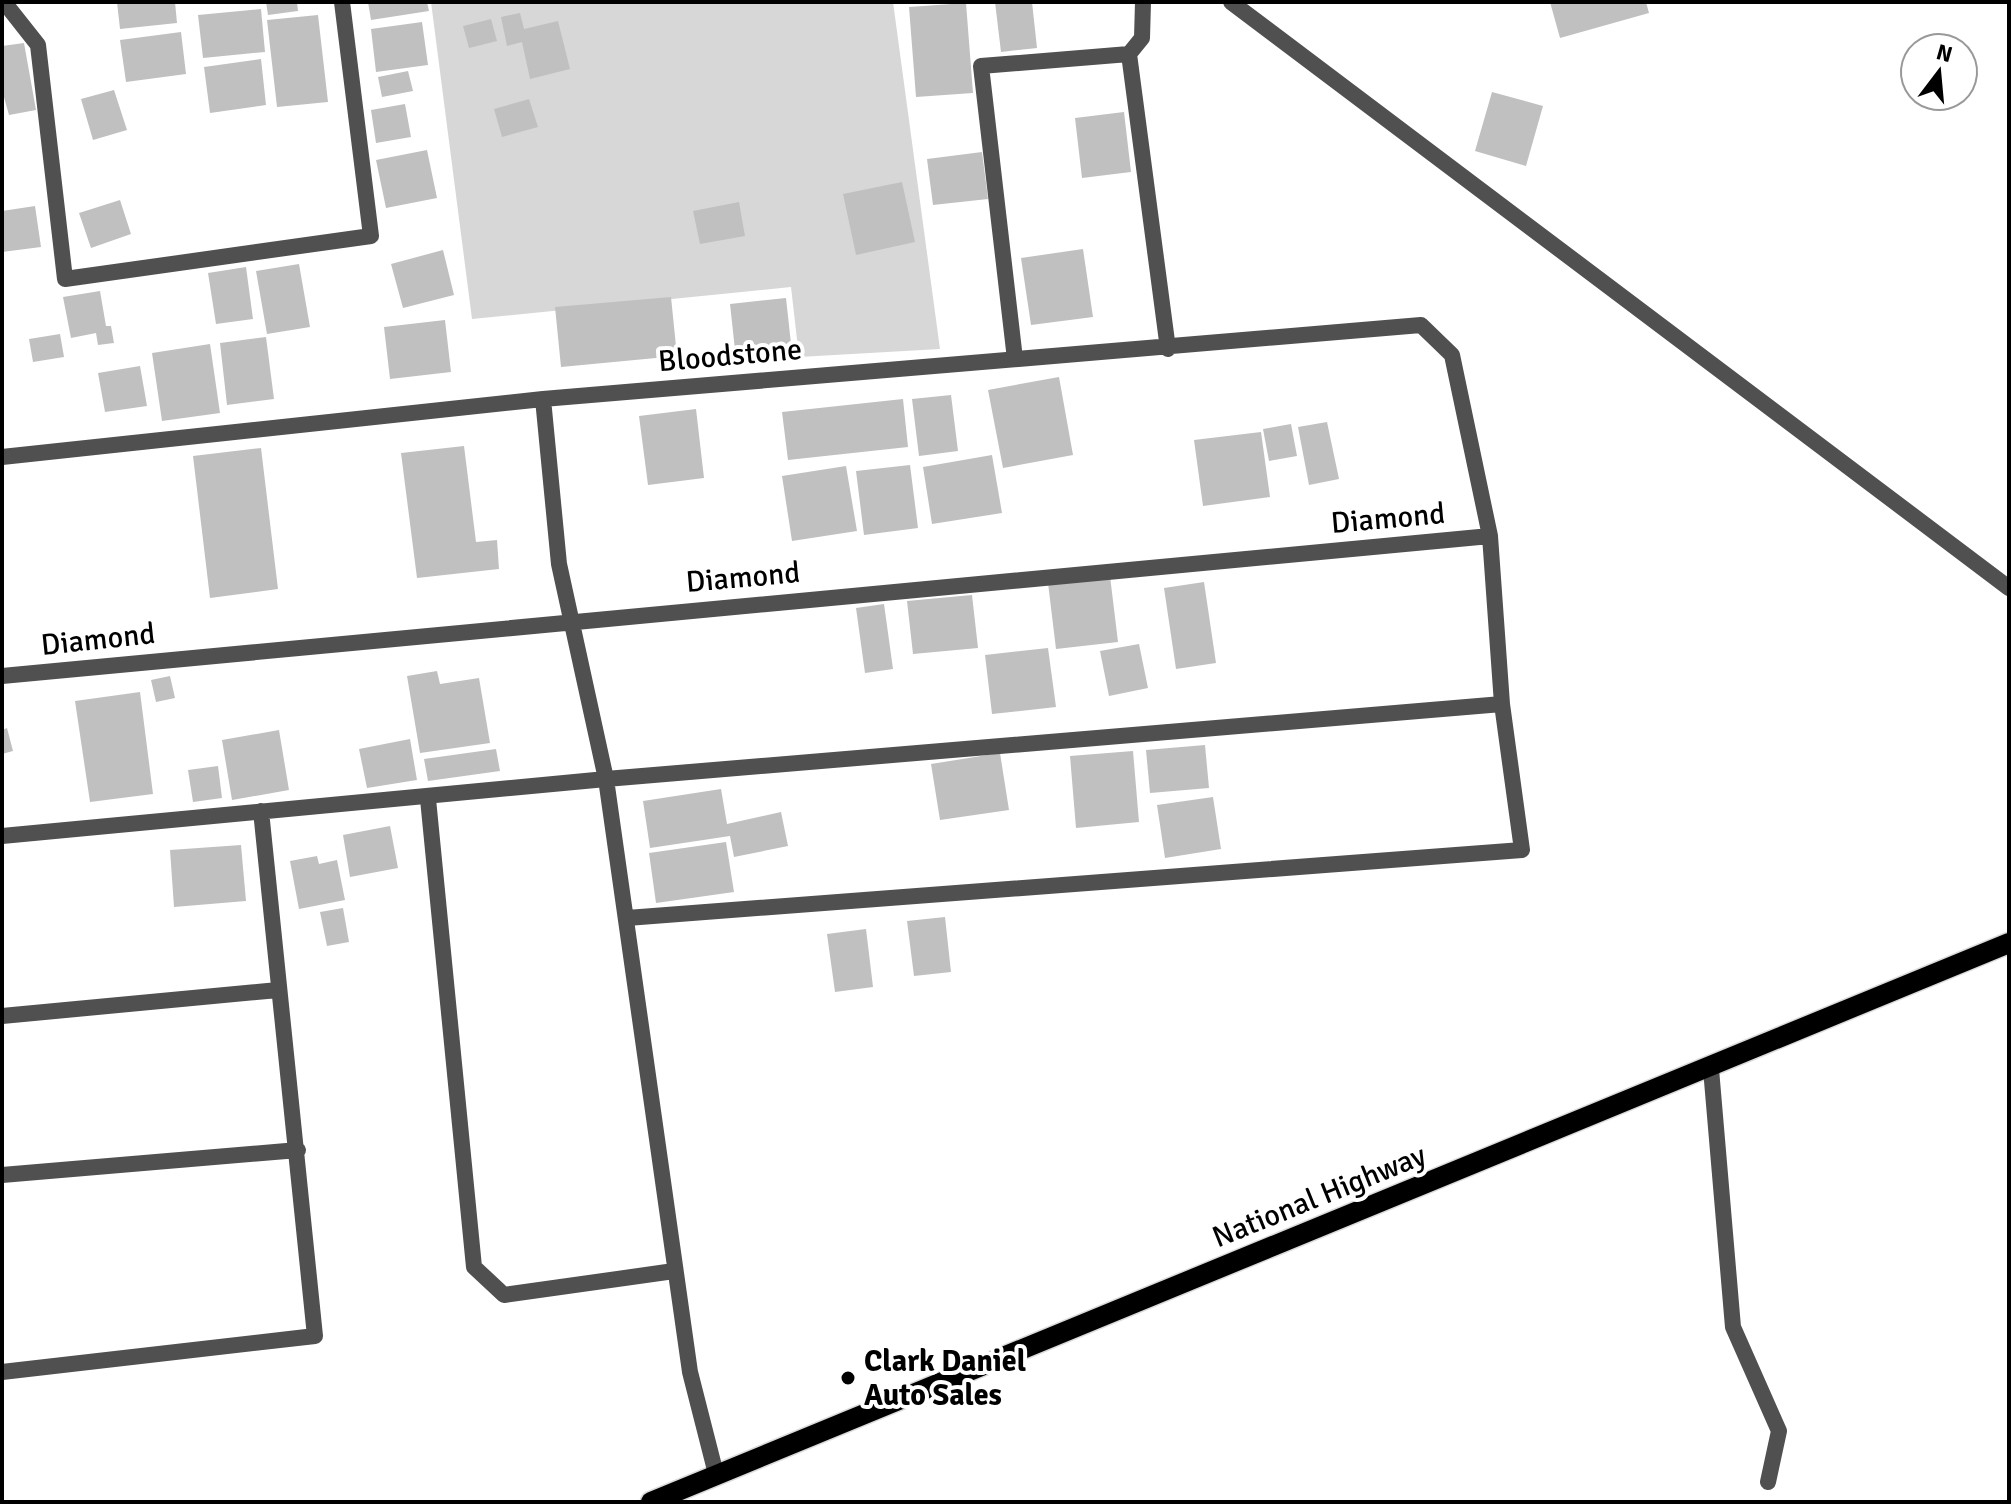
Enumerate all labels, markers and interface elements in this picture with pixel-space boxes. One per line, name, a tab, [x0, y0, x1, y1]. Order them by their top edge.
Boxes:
north arrow	[1899, 32, 1979, 112]
text: N	[1933, 38, 1955, 68]
street label: Bloodstone	[657, 331, 803, 380]
street label: Diamond	[1329, 495, 1447, 542]
street label: Diamond	[684, 554, 802, 601]
street label: Diamond	[39, 615, 157, 664]
street label: National Highway	[1207, 1137, 1431, 1256]
place label: Clark Daniel Auto Sales	[864, 1343, 1026, 1414]
marker: Clark Daniel Auto Sales	[839, 1369, 857, 1387]

